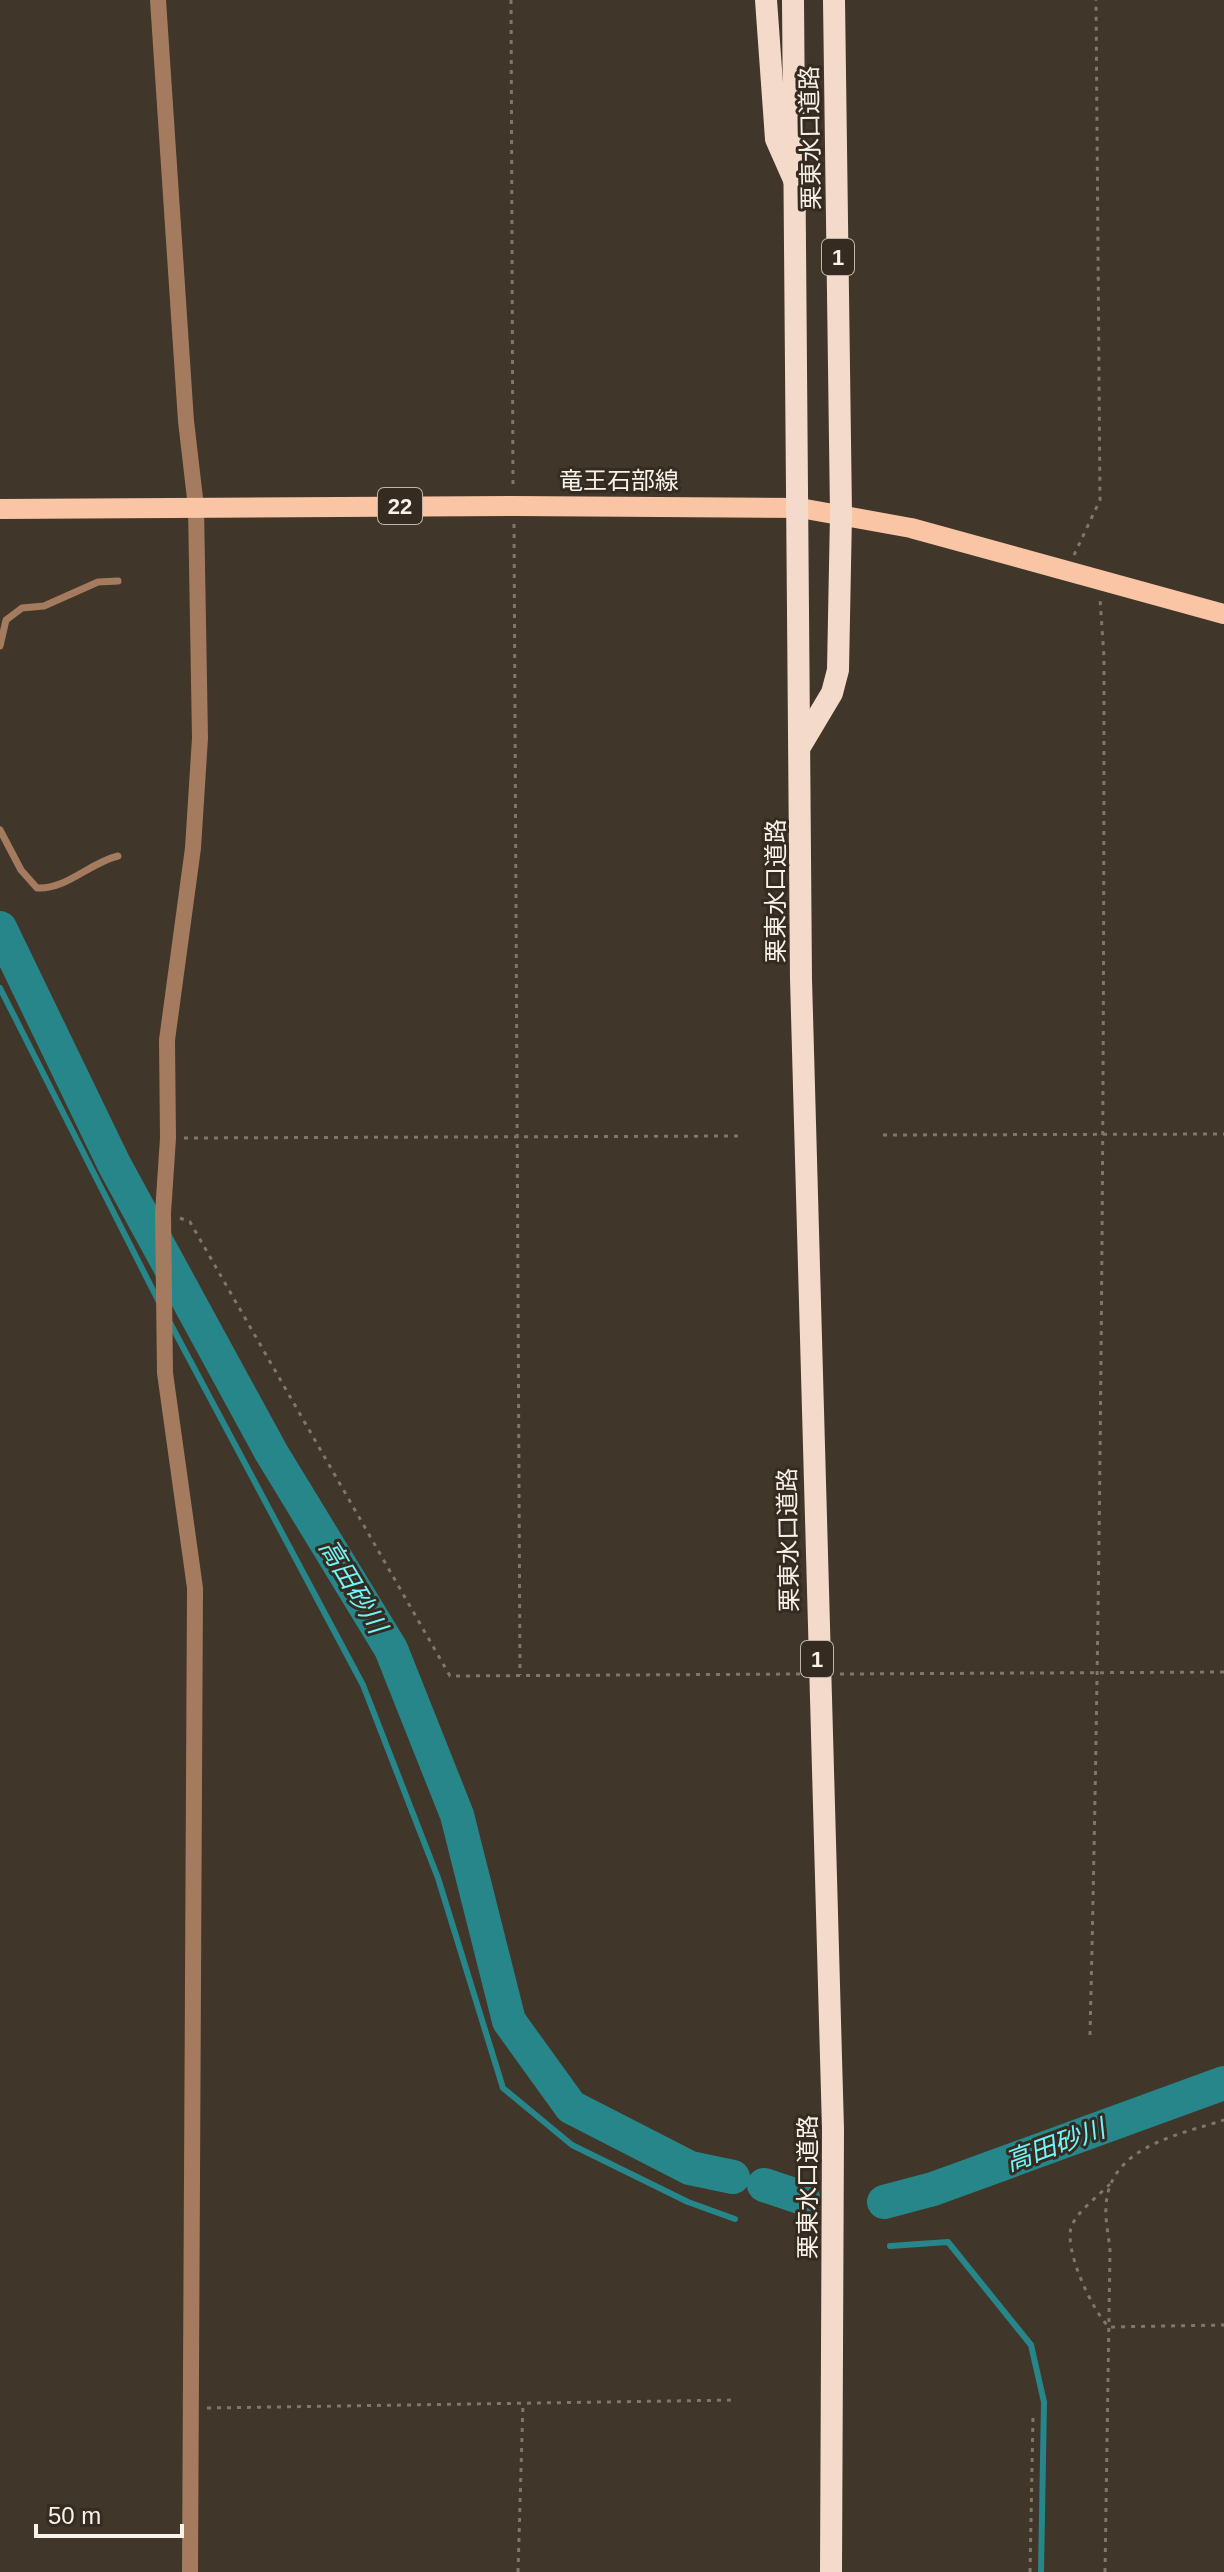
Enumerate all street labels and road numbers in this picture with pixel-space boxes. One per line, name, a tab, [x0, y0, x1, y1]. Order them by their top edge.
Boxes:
street label: 栗東水口道路	[795, 66, 825, 210]
road number: 1	[822, 239, 854, 275]
street label: 竜王石部線	[559, 467, 679, 494]
road number: 22	[378, 488, 422, 524]
street label: 栗東水口道路	[762, 819, 789, 963]
street label: 栗東水口道路	[773, 1468, 803, 1612]
road number: 1	[801, 1641, 833, 1677]
street label: 栗東水口道路	[794, 2115, 821, 2259]

